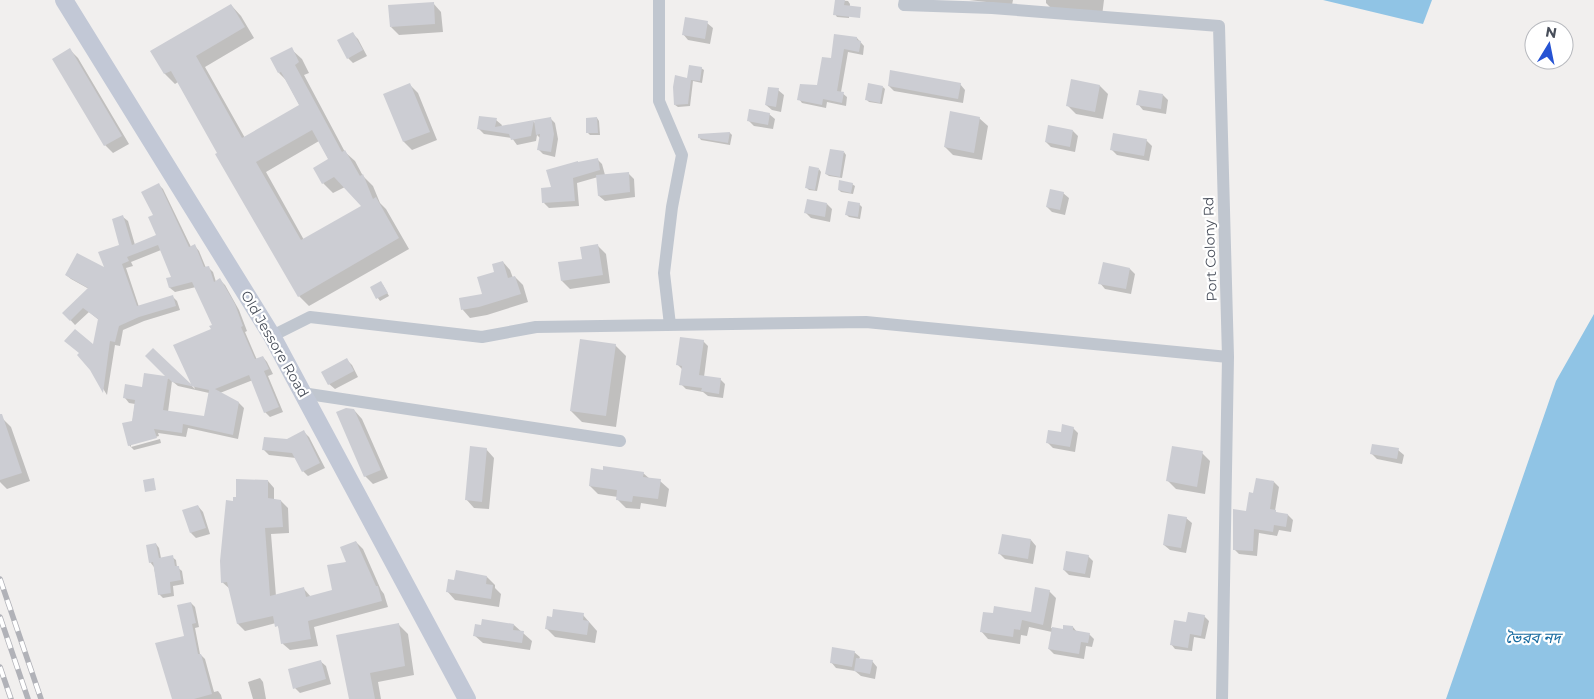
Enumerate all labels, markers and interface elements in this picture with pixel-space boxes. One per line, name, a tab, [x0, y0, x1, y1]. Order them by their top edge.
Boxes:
north arrow	[1524, 20, 1574, 70]
text: N	[1544, 22, 1558, 42]
street label: Port Colony Rd	[1199, 196, 1221, 302]
street label: Old Jessore Road	[237, 287, 313, 401]
water label: ভৈরব নদ	[1505, 628, 1563, 647]

